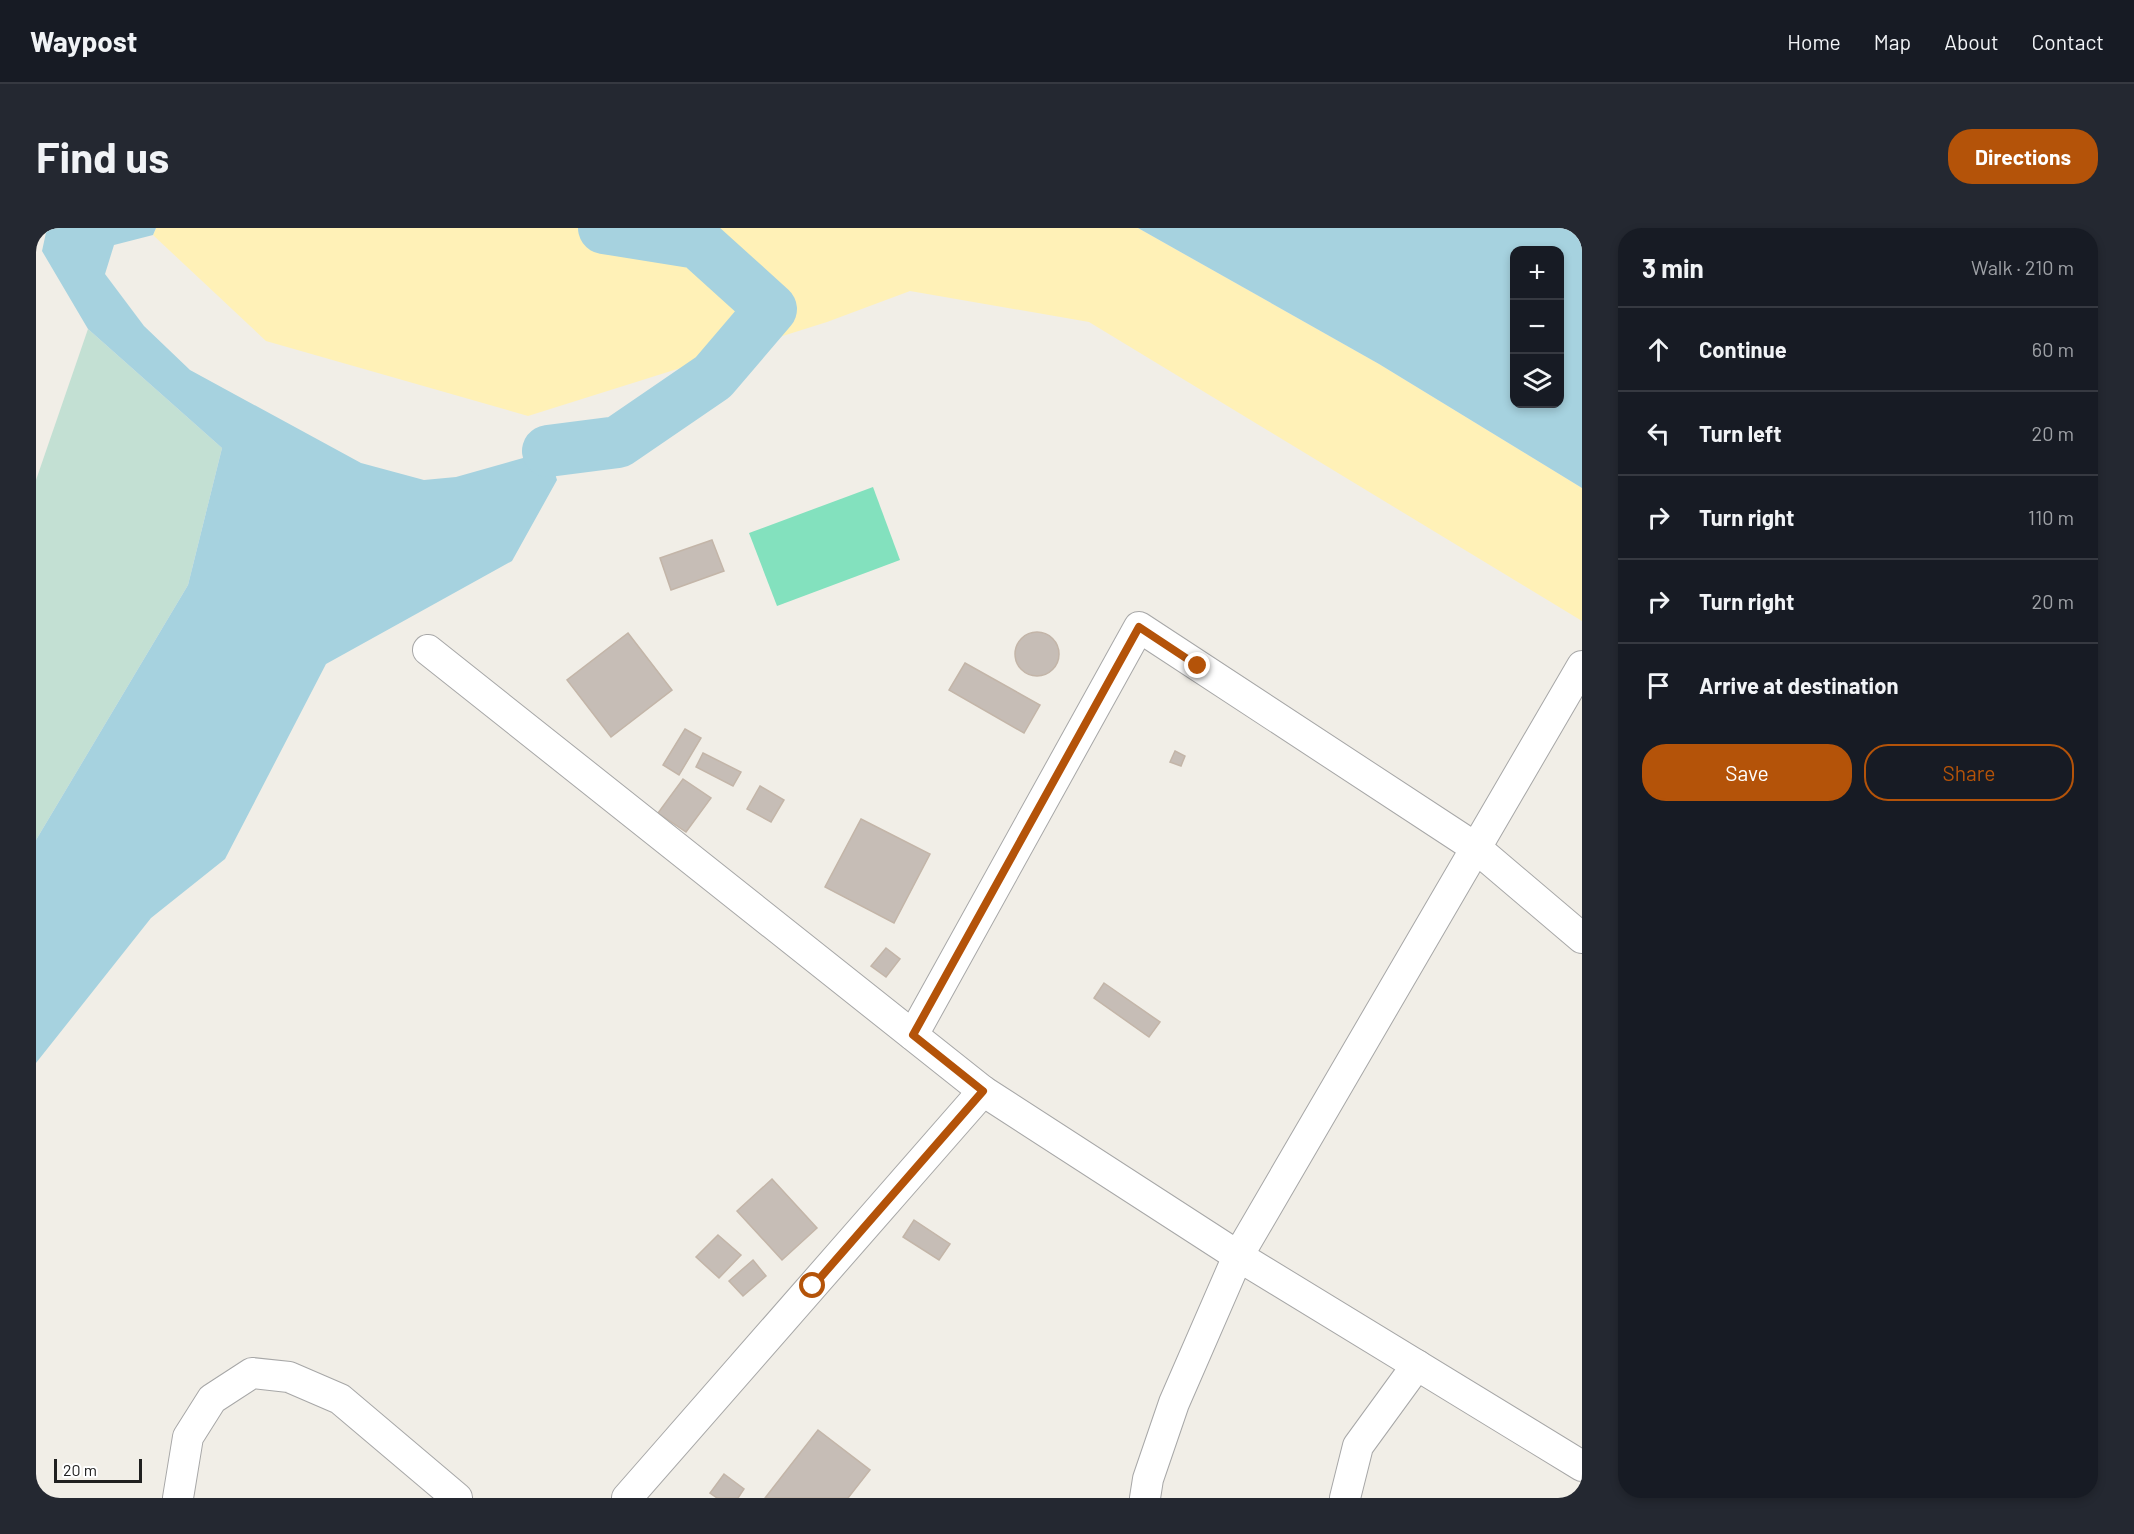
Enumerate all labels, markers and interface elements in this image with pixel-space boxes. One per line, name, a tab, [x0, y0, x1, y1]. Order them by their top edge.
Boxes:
text: Waypost	[30, 24, 137, 58]
text: Home	[1787, 29, 1841, 54]
text: Map	[1874, 29, 1911, 54]
text: About	[1944, 29, 1999, 54]
text: Contact	[2032, 29, 2104, 54]
button: Directions	[1948, 129, 2098, 184]
text: Find us	[36, 131, 169, 181]
map controls	[1510, 246, 1564, 408]
button: +	[1510, 246, 1564, 300]
text: 3 min	[1642, 252, 1704, 283]
text: Walk · 210 m	[1971, 255, 2074, 279]
button: −	[1510, 300, 1564, 354]
icon: ahead	[1642, 333, 1675, 366]
text: Continue	[1699, 336, 1787, 362]
text: 60 m	[2032, 337, 2074, 361]
button: layers	[1510, 354, 1564, 408]
icon: left	[1642, 417, 1675, 450]
text: Turn left	[1699, 420, 1782, 446]
text: 20 m	[2031, 421, 2074, 445]
icon: right	[1642, 501, 1675, 534]
text: Turn right	[1699, 504, 1794, 530]
text: 110 m	[2028, 505, 2074, 529]
icon: right	[1642, 585, 1675, 618]
text: Turn right	[1699, 588, 1794, 614]
text: 20 m	[2031, 589, 2074, 613]
route end	[1184, 652, 1210, 678]
icon: arrive	[1642, 669, 1675, 702]
text: Arrive at destination	[1699, 672, 1898, 698]
button: Save	[1642, 744, 1852, 801]
button: Share	[1864, 744, 2074, 801]
route start	[799, 1272, 825, 1298]
scale bar	[54, 1456, 142, 1484]
text: 20 m	[63, 1460, 97, 1479]

